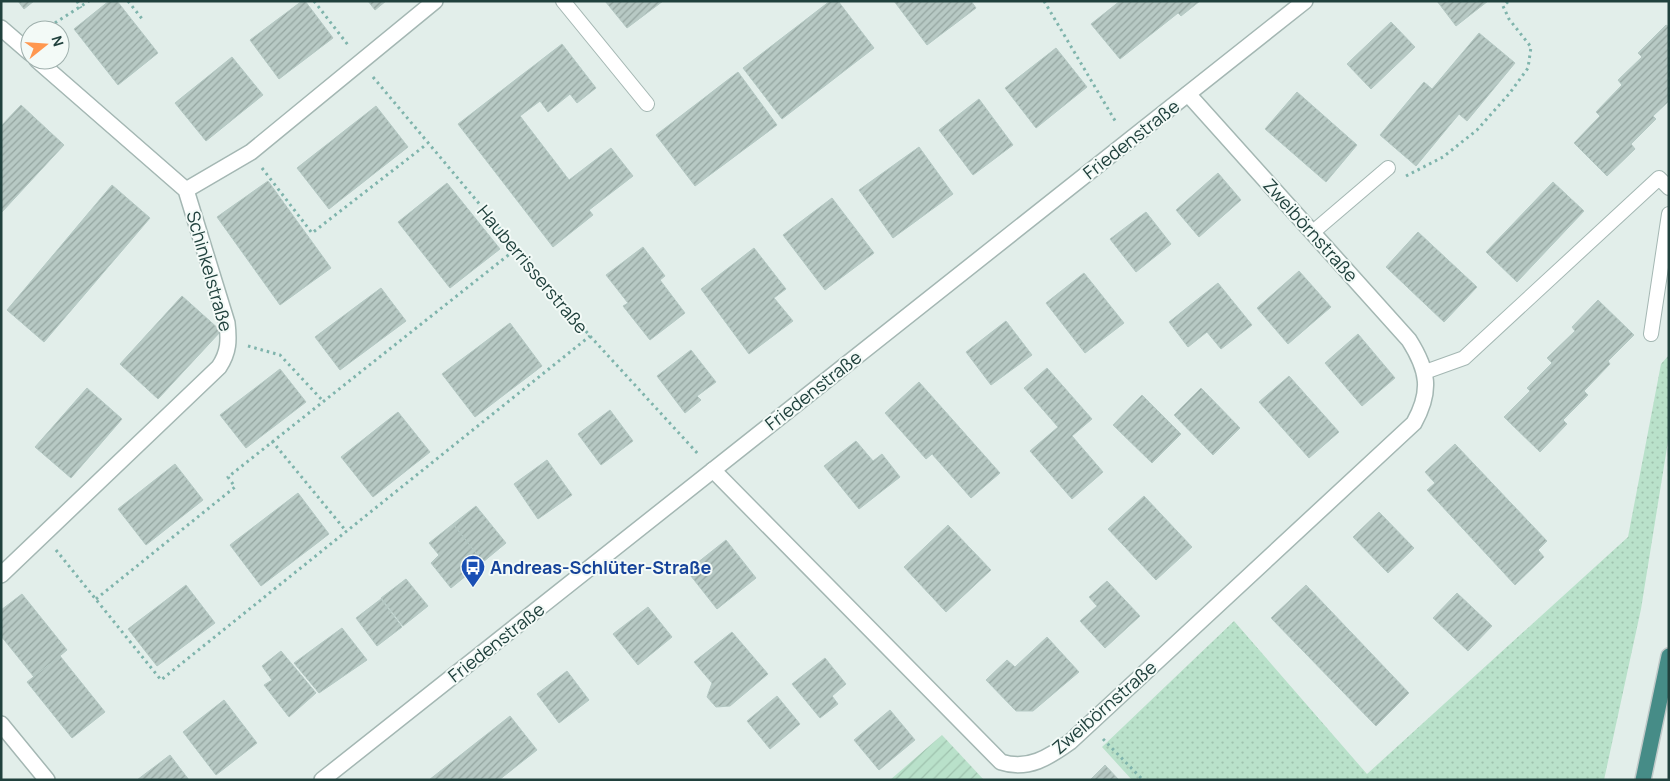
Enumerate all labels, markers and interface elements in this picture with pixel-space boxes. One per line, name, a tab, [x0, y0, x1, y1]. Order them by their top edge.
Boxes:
north arrow	[20, 20, 70, 70]
text: N	[47, 33, 68, 49]
street label: Friedenstraße	[1078, 94, 1184, 184]
street label: Zweibörnstraße	[1258, 173, 1364, 287]
street label: Hauberrisserstraße	[472, 200, 594, 338]
street label: Schinkelstraße	[181, 208, 239, 334]
street label: Friedenstraße	[760, 345, 866, 435]
bus stop icon: Andreas-Schlüter-Straße	[460, 554, 486, 588]
place label: Andreas-Schlüter-Straße	[490, 555, 712, 579]
street label: Friedenstraße	[443, 597, 549, 687]
street label: Zweibörnstraße	[1047, 655, 1161, 759]

